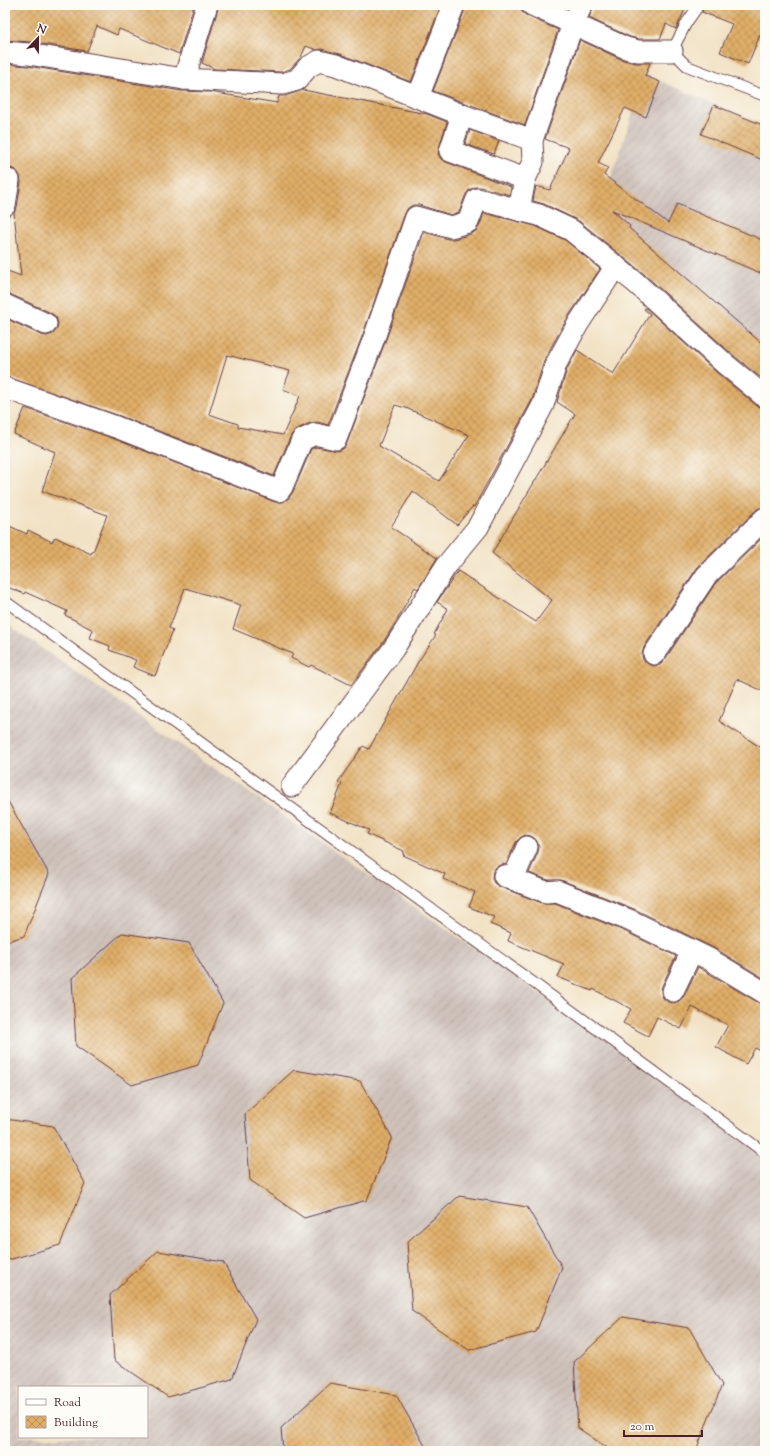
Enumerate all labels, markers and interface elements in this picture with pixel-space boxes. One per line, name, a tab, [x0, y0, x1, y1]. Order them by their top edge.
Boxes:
north arrow	[18, 18, 58, 58]
text: N	[33, 20, 49, 39]
legend	[18, 1386, 148, 1438]
text: Road	[54, 1394, 81, 1412]
scale bar	[624, 1412, 702, 1438]
text: Building	[54, 1414, 98, 1432]
text: 20 m	[630, 1418, 655, 1436]

